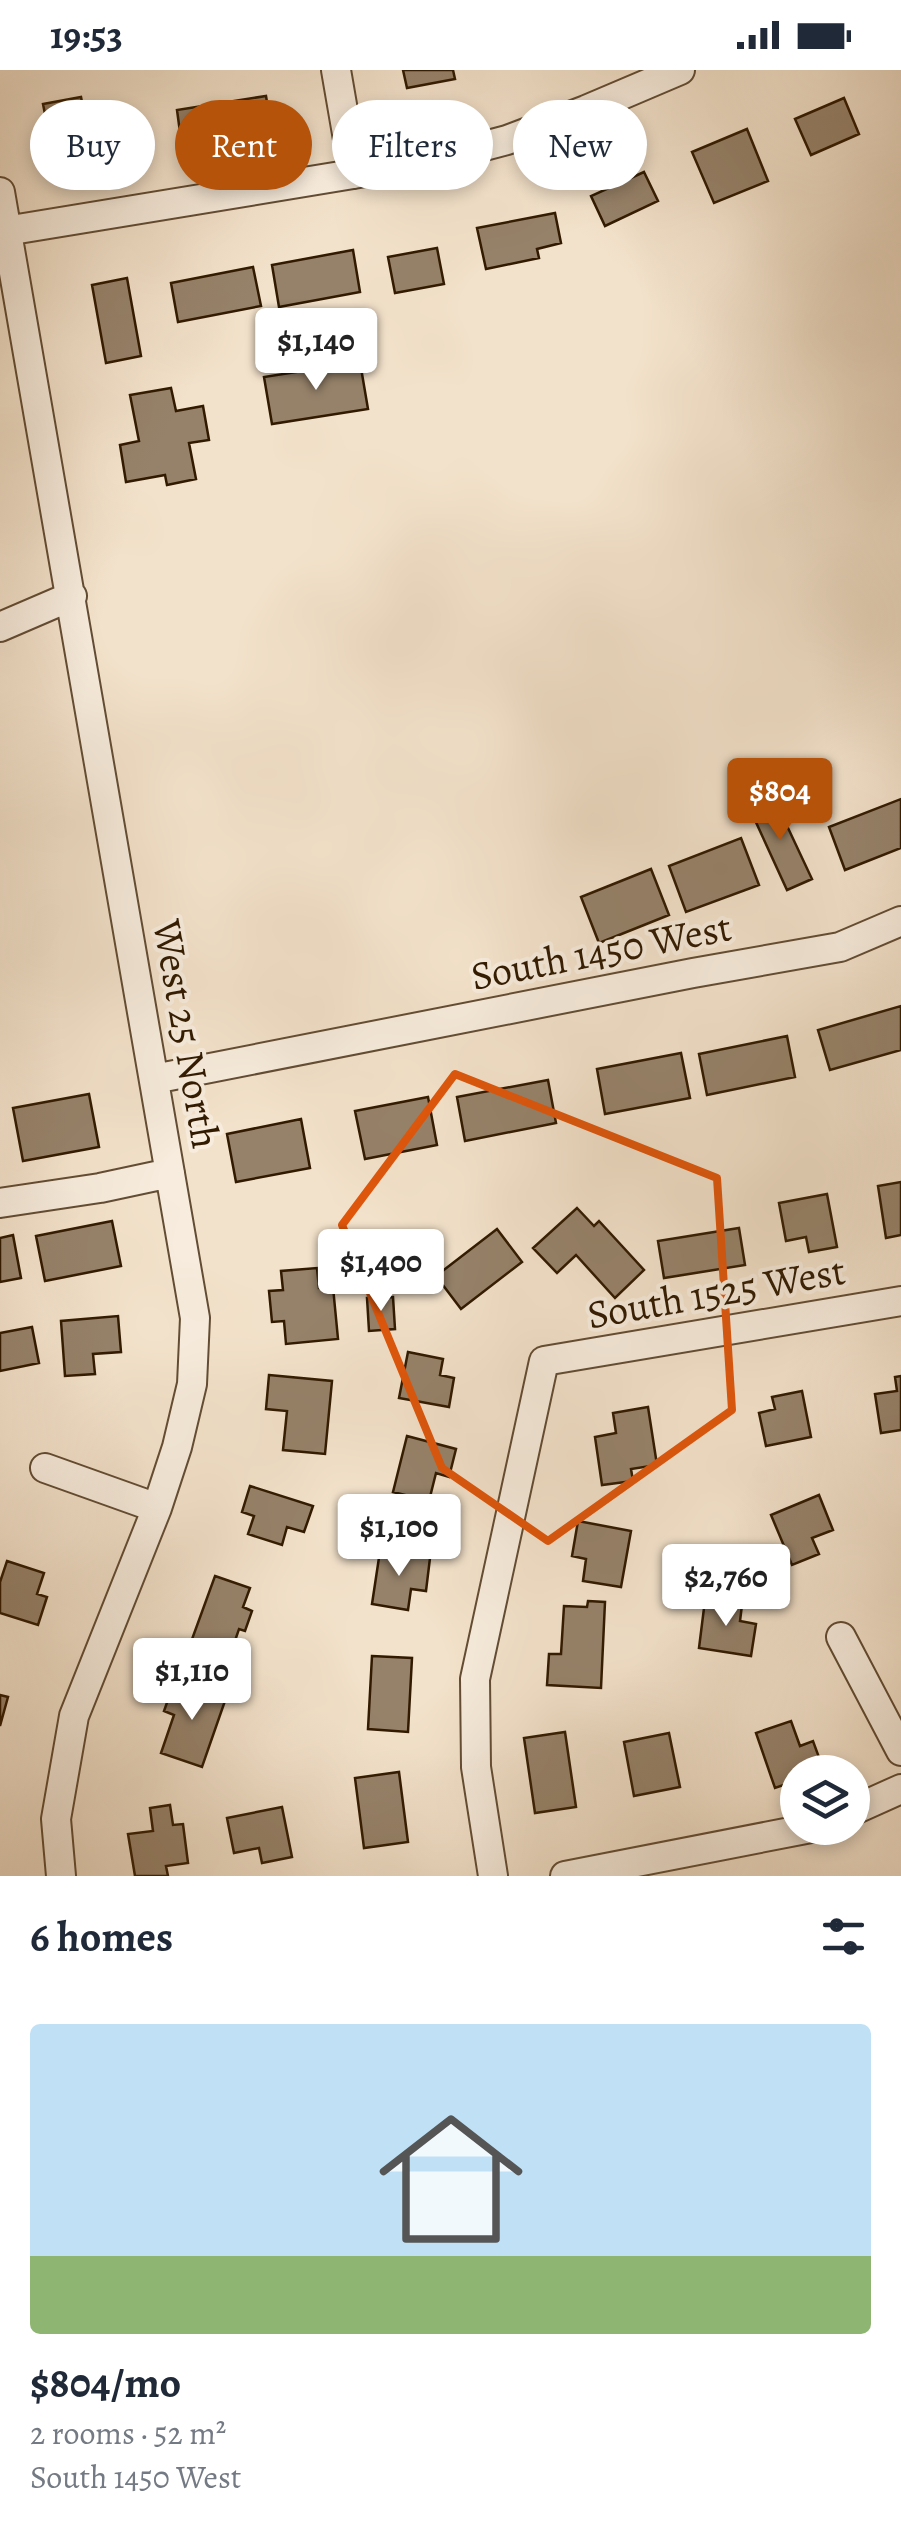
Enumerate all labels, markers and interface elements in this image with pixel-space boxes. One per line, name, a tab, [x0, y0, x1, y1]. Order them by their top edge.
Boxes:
text: 19:53	[50, 9, 123, 61]
chip: Buy	[30, 100, 155, 190]
chip: Rent	[175, 100, 312, 190]
chip: Filters	[332, 100, 493, 190]
chip: New	[513, 100, 647, 190]
pin: $1,140	[235, 308, 397, 393]
text: $1,140	[277, 318, 355, 362]
pin: $804	[721, 758, 839, 843]
text: $804	[749, 768, 811, 812]
street label: South 1450 West	[466, 899, 736, 1004]
street label: West 25 North	[139, 914, 234, 1153]
pin: $1,400	[300, 1229, 462, 1314]
text: $1,400	[340, 1239, 422, 1283]
street label: South 1525 West	[583, 1243, 849, 1342]
pin: $1,100	[318, 1494, 480, 1579]
text: $1,100	[360, 1504, 438, 1548]
pin: $2,760	[645, 1544, 807, 1629]
text: $2,760	[684, 1554, 768, 1598]
pin: $1,110	[111, 1638, 273, 1723]
text: $1,110	[155, 1648, 229, 1692]
map controls	[780, 1755, 870, 1845]
button: layers	[780, 1755, 870, 1845]
text: 6 homes	[30, 1908, 173, 1965]
icon: filters	[816, 1909, 871, 1964]
icon: home	[361, 2089, 541, 2269]
text: $804/mo	[30, 2354, 181, 2411]
text: 2 rooms · 52 m²	[30, 2411, 226, 2455]
text: South 1450 West	[30, 2455, 241, 2499]

